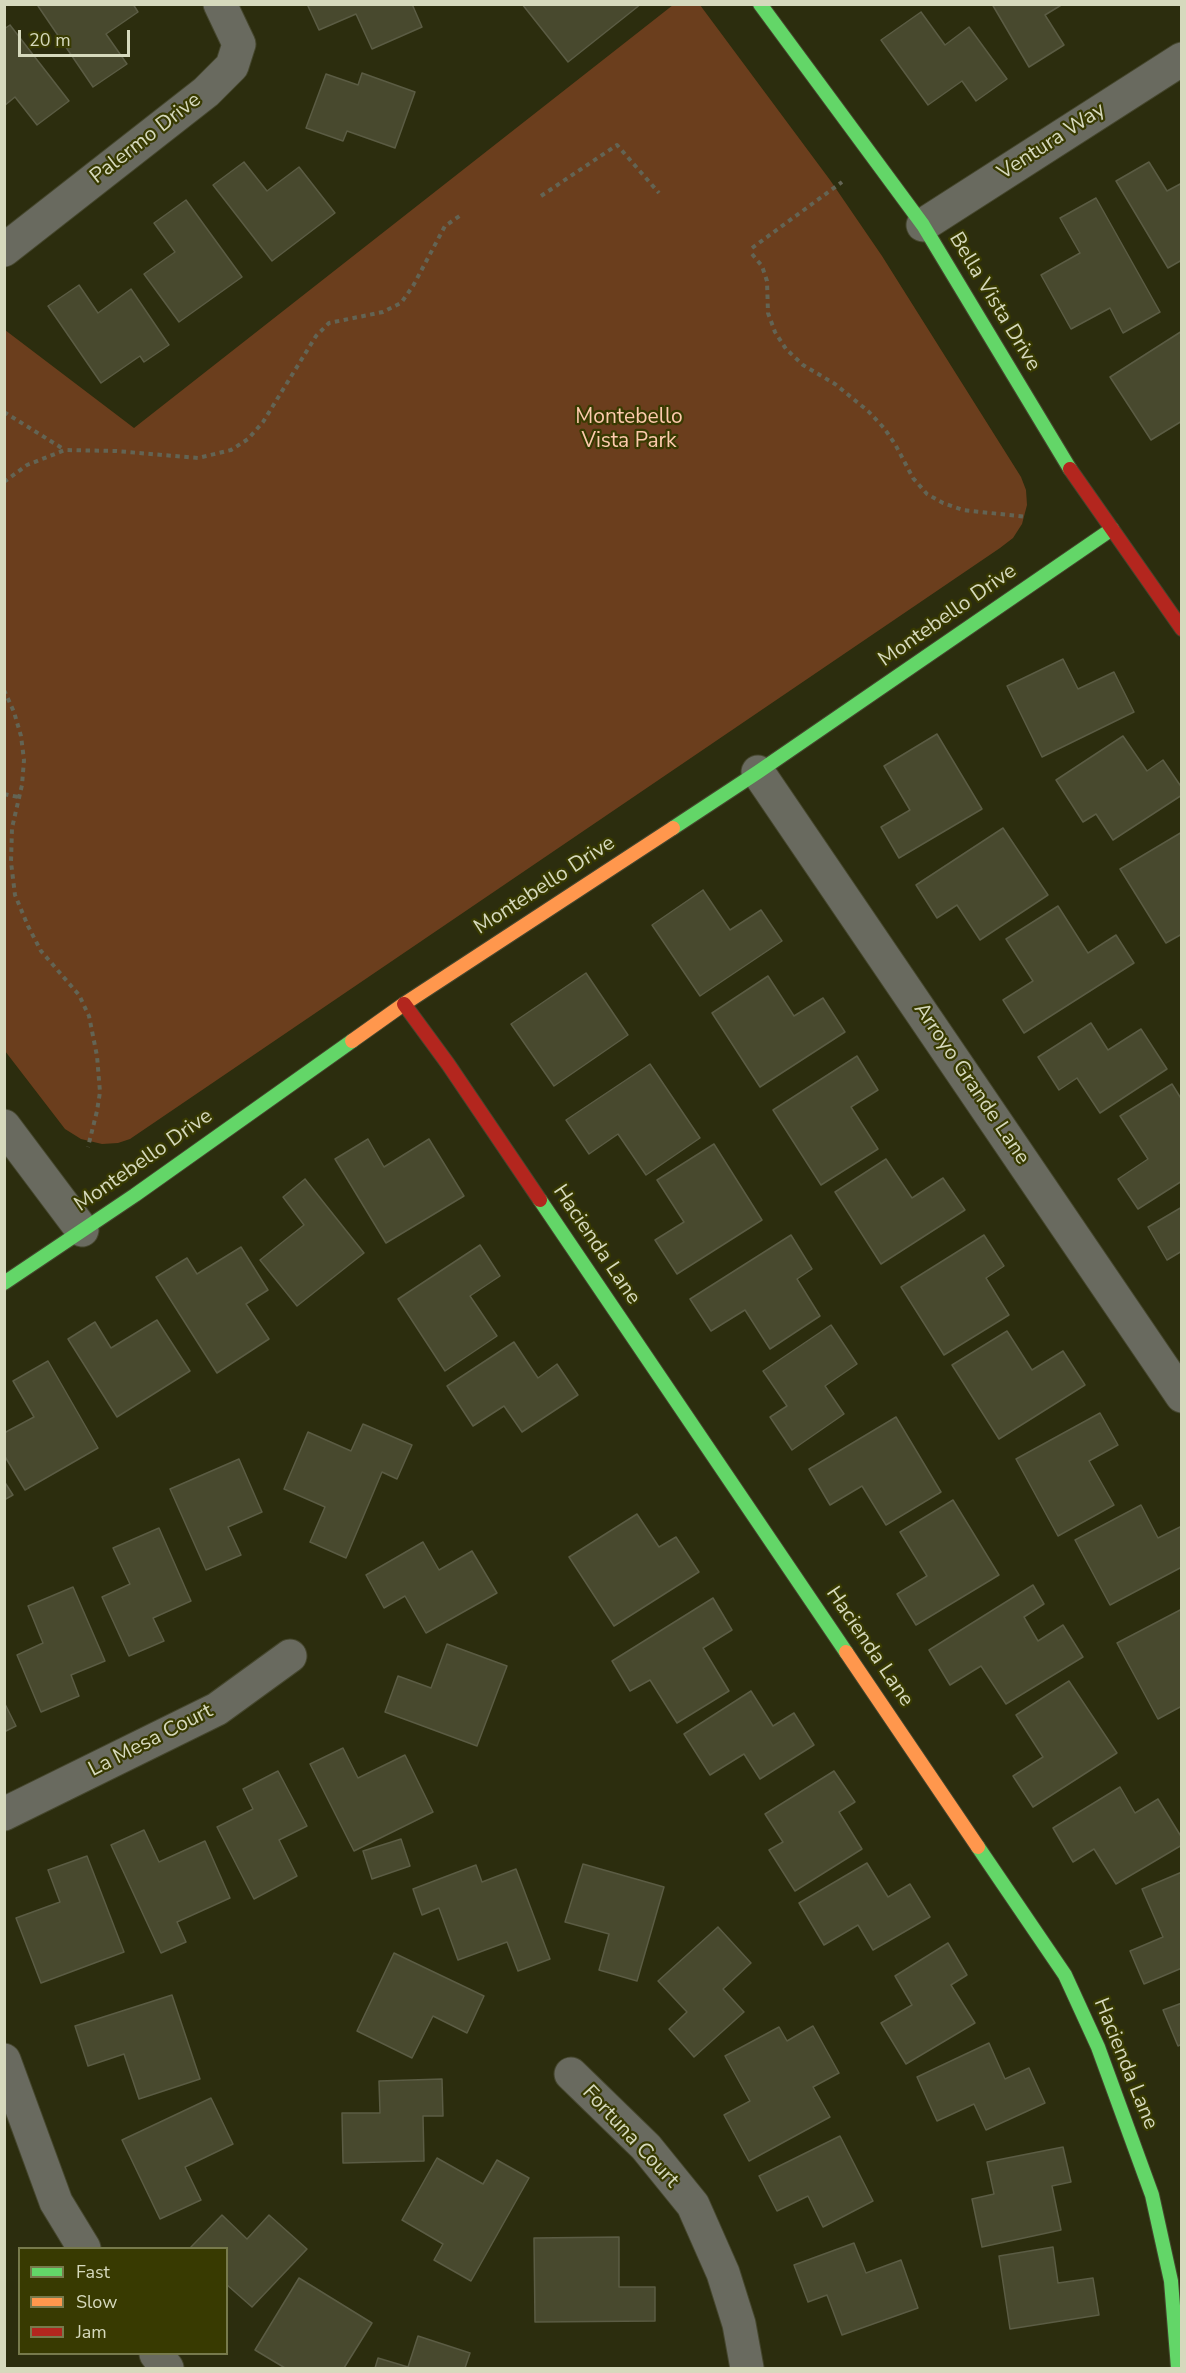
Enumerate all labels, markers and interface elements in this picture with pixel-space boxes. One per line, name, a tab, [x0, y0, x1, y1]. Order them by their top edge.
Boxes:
scale bar	[21, 18, 134, 56]
text: 20 m	[29, 28, 71, 52]
street label: Palermo Drive	[86, 88, 206, 190]
street label: Ventura Way	[993, 98, 1111, 186]
street label: Bella Vista Drive	[943, 228, 1045, 376]
park label: Montebello Vista Park	[575, 405, 683, 455]
street label: Montebello Drive	[874, 559, 1022, 673]
street label: Montebello Drive	[470, 831, 620, 941]
street label: Arroyo Grande Lane	[908, 998, 1034, 1170]
street label: Montebello Drive	[70, 1104, 218, 1218]
street label: Hacienda Lane	[547, 1180, 645, 1310]
street label: Hacienda Lane	[820, 1582, 918, 1712]
street label: La Mesa Court	[85, 1699, 217, 1783]
street label: Hacienda Lane	[1087, 1995, 1163, 2133]
street label: Fortuna Court	[576, 2081, 684, 2193]
legend	[18, 2247, 228, 2355]
text: Fast	[76, 2260, 110, 2284]
text: Slow	[76, 2290, 117, 2314]
text: Jam	[76, 2320, 107, 2344]

